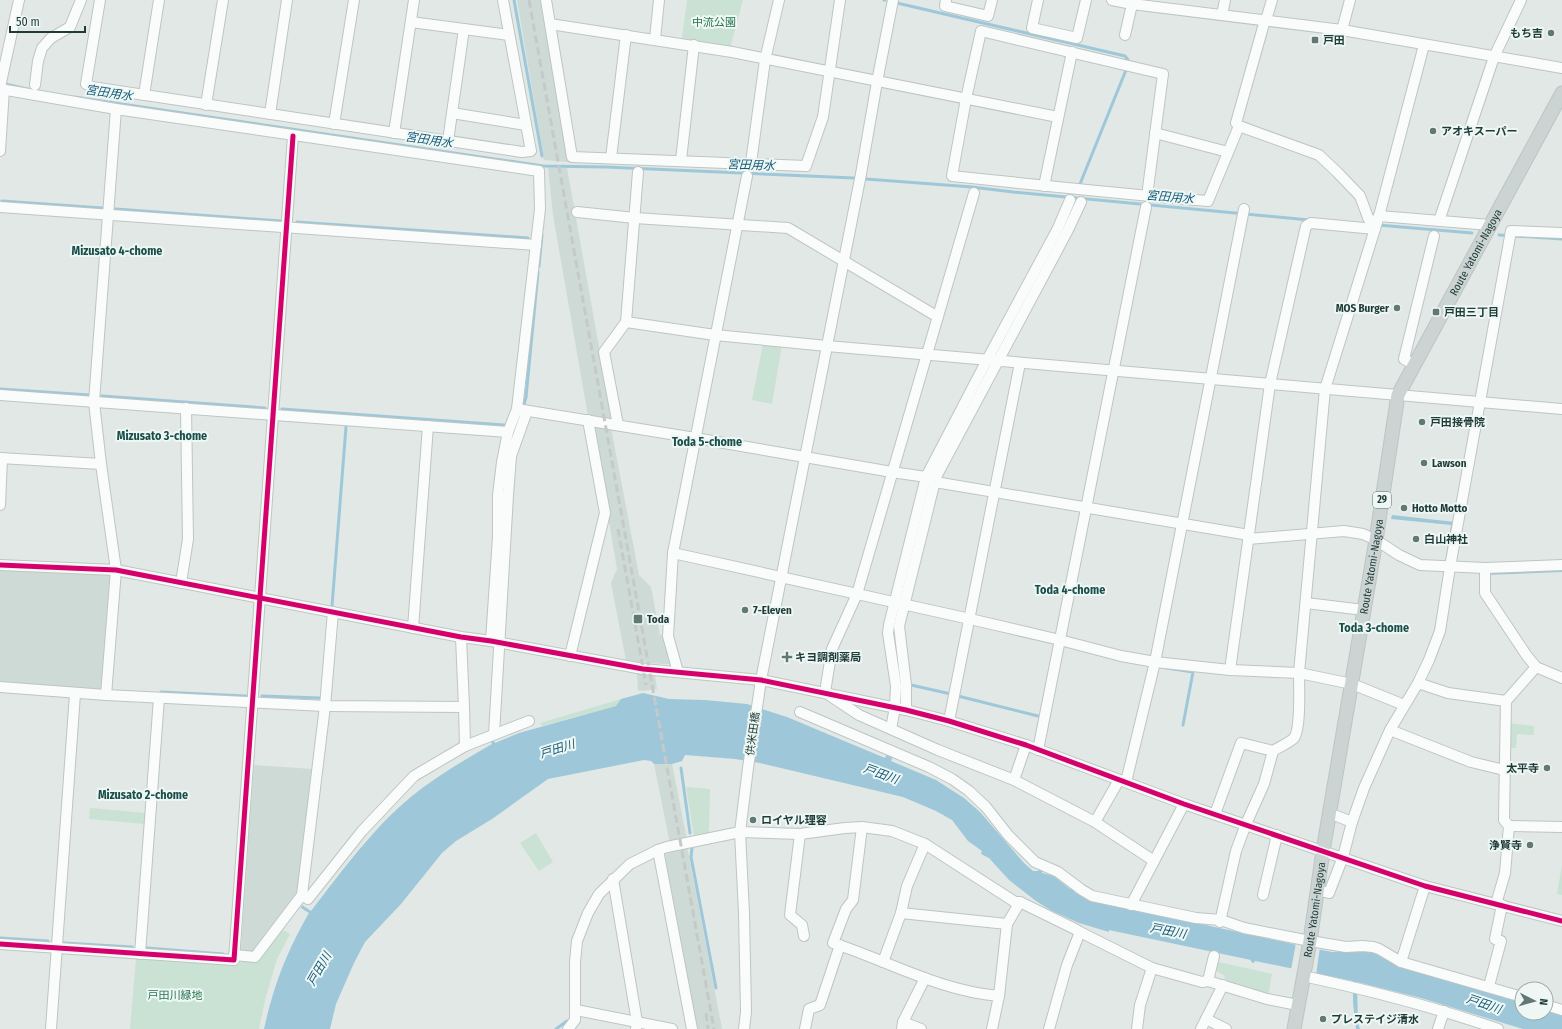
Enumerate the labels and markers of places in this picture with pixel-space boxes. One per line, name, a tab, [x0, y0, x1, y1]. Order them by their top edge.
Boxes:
place label: もち吉	[1510, 27, 1543, 40]
marker: もち吉	[1546, 28, 1556, 38]
place label: 戸田	[1323, 34, 1345, 47]
marker: 戸田	[1310, 35, 1320, 45]
place label: アオキスーパー	[1441, 125, 1518, 138]
marker: アオキスーパー	[1428, 126, 1438, 136]
place label: MOS Burger	[1336, 302, 1390, 315]
marker: MOS Burger	[1392, 303, 1402, 313]
place label: 戸田三丁目	[1444, 306, 1499, 319]
marker: 戸田三丁目	[1431, 307, 1441, 317]
place label: 戸田接骨院	[1430, 416, 1485, 429]
marker: 戸田接骨院	[1417, 417, 1427, 427]
place label: Lawson	[1432, 457, 1467, 470]
marker: Lawson	[1419, 458, 1429, 468]
place label: Hotto Motto	[1412, 502, 1468, 515]
marker: Hotto Motto	[1399, 503, 1409, 513]
place label: 白山神社	[1424, 533, 1468, 546]
marker: 白山神社	[1411, 534, 1421, 544]
place label: 7-Eleven	[753, 604, 792, 617]
marker: 7-Eleven	[740, 605, 750, 615]
marker: Toda	[632, 613, 644, 625]
place label: Toda	[647, 613, 670, 626]
place label: キヨ調剤薬局	[795, 651, 861, 664]
marker: キヨ調剤薬局	[782, 652, 792, 662]
place label: 太平寺	[1506, 762, 1539, 775]
marker: 太平寺	[1542, 763, 1552, 773]
place label: ロイヤル理容	[761, 814, 827, 827]
marker: ロイヤル理容	[748, 815, 758, 825]
place label: 浄賢寺	[1489, 839, 1522, 852]
marker: 浄賢寺	[1525, 840, 1535, 850]
place label: プレステイジ清水	[1331, 1013, 1419, 1026]
marker: プレステイジ清水	[1318, 1014, 1328, 1024]

